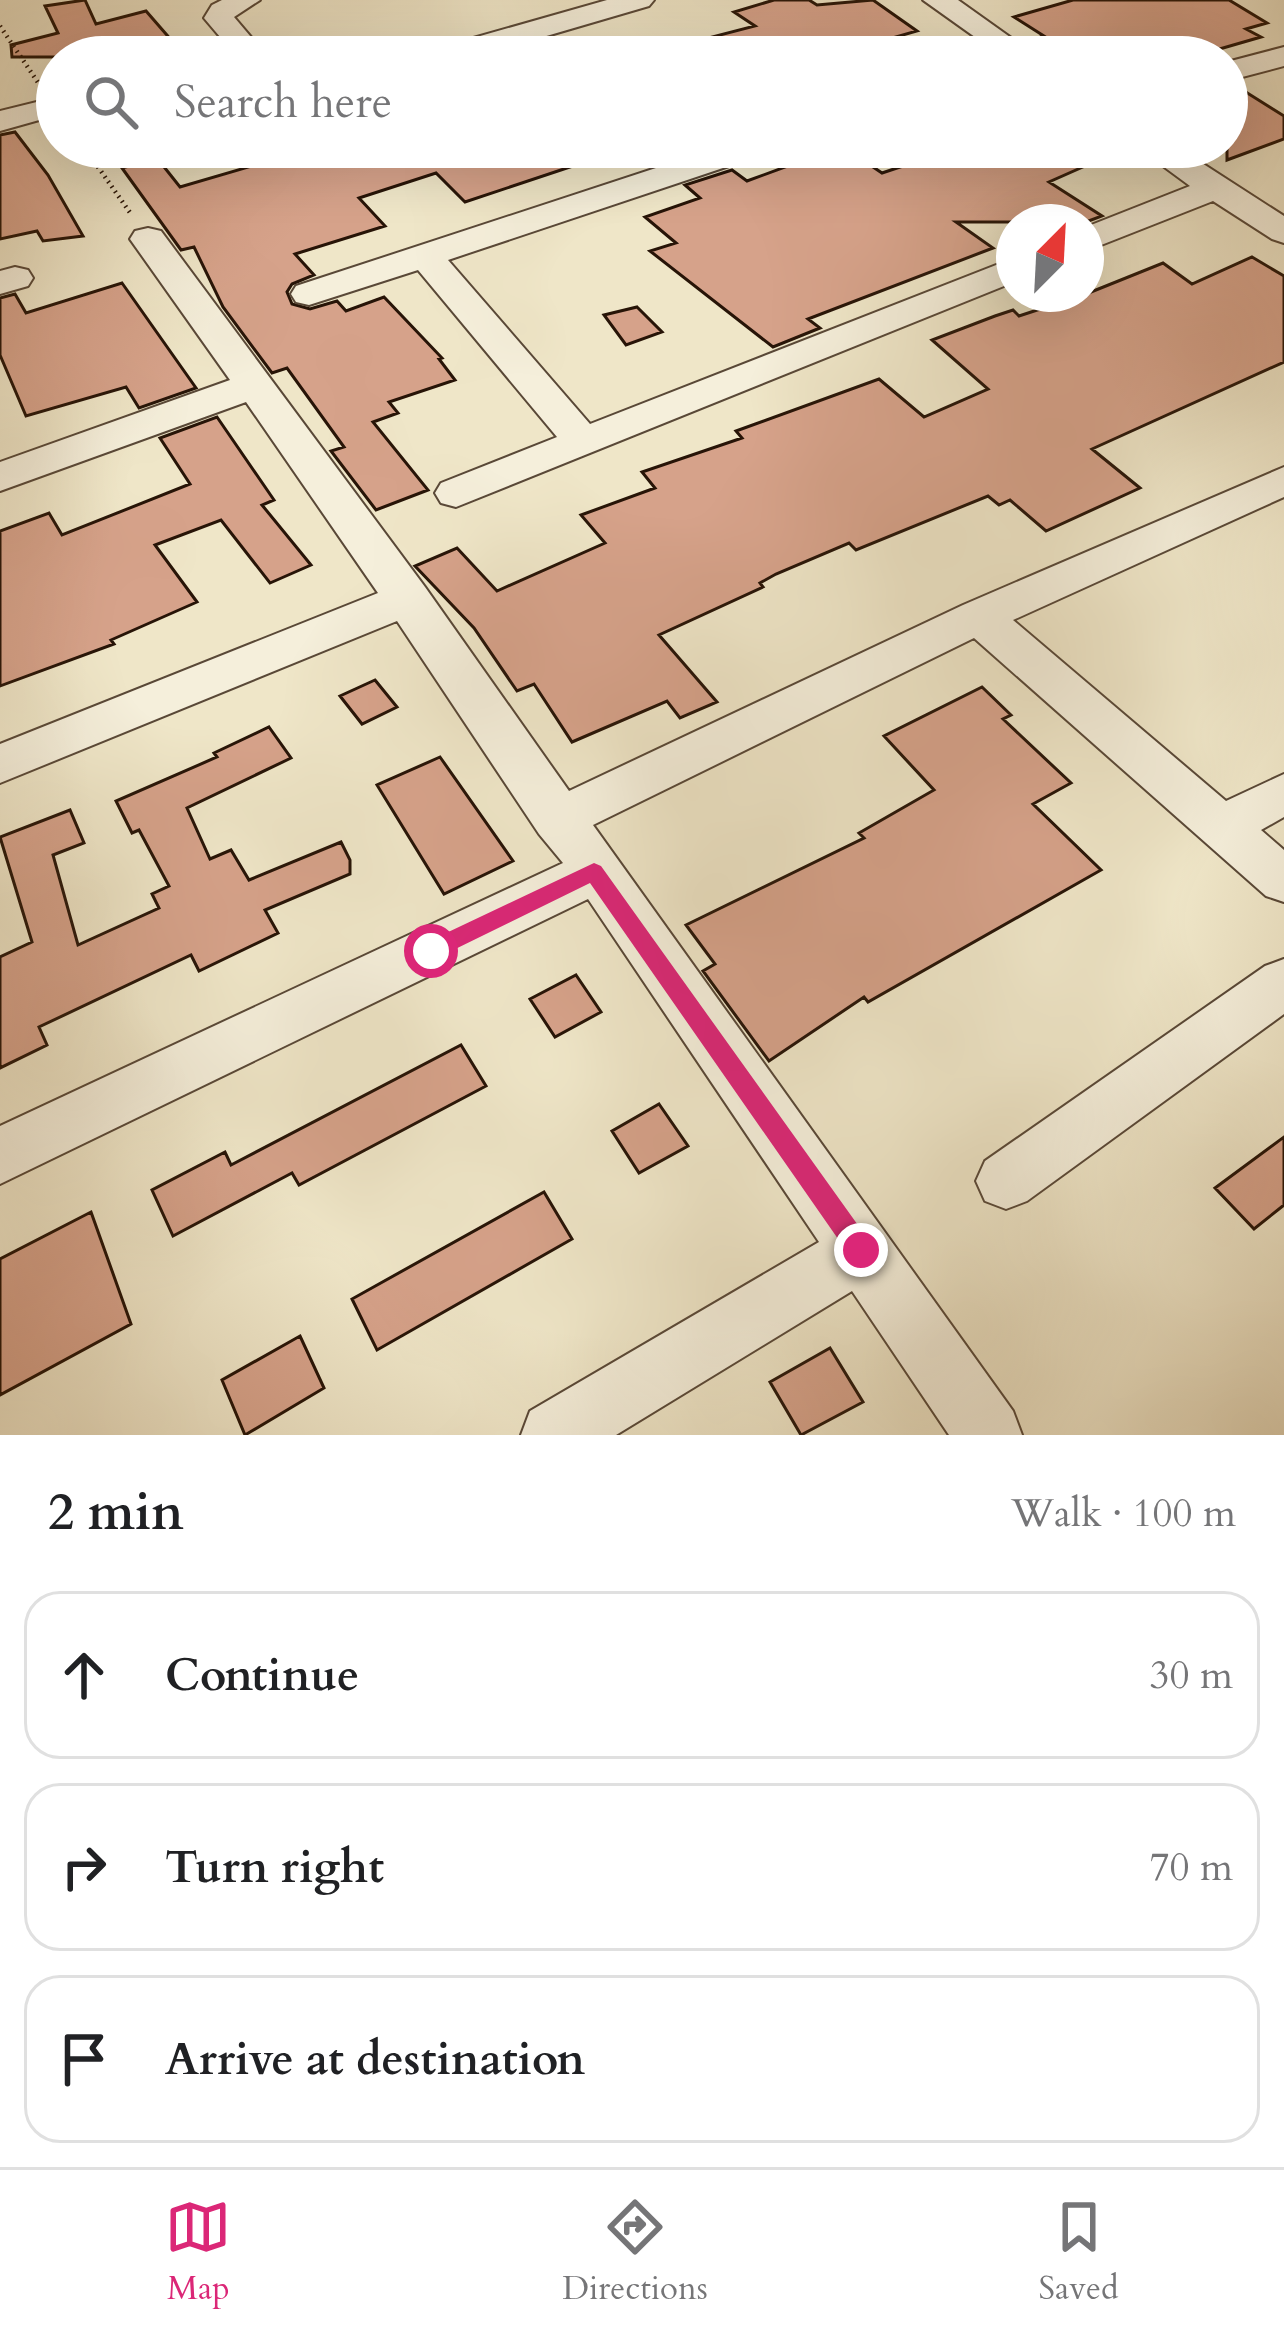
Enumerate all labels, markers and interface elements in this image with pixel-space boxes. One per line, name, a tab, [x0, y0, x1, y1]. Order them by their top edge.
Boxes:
search box	[36, 36, 1248, 168]
icon: search	[78, 69, 144, 135]
text: Search here	[174, 72, 392, 133]
north arrow	[996, 204, 1104, 312]
route start	[404, 924, 458, 978]
route end	[834, 1223, 888, 1277]
text: 2 min	[48, 1478, 184, 1548]
text: Walk · 100 m	[1011, 1487, 1236, 1540]
icon: ahead	[51, 1642, 117, 1708]
text: Continue	[165, 1645, 359, 1706]
text: 30 m	[1150, 1649, 1233, 1702]
icon: right	[51, 1834, 117, 1900]
text: Turn right	[165, 1837, 384, 1898]
text: 70 m	[1150, 1841, 1233, 1894]
icon: arrive	[51, 2026, 117, 2092]
text: Arrive at destination	[165, 2029, 585, 2090]
tab: Map	[165, 2194, 231, 2311]
tab: Directions	[562, 2194, 708, 2311]
tab: Saved	[1039, 2194, 1119, 2311]

